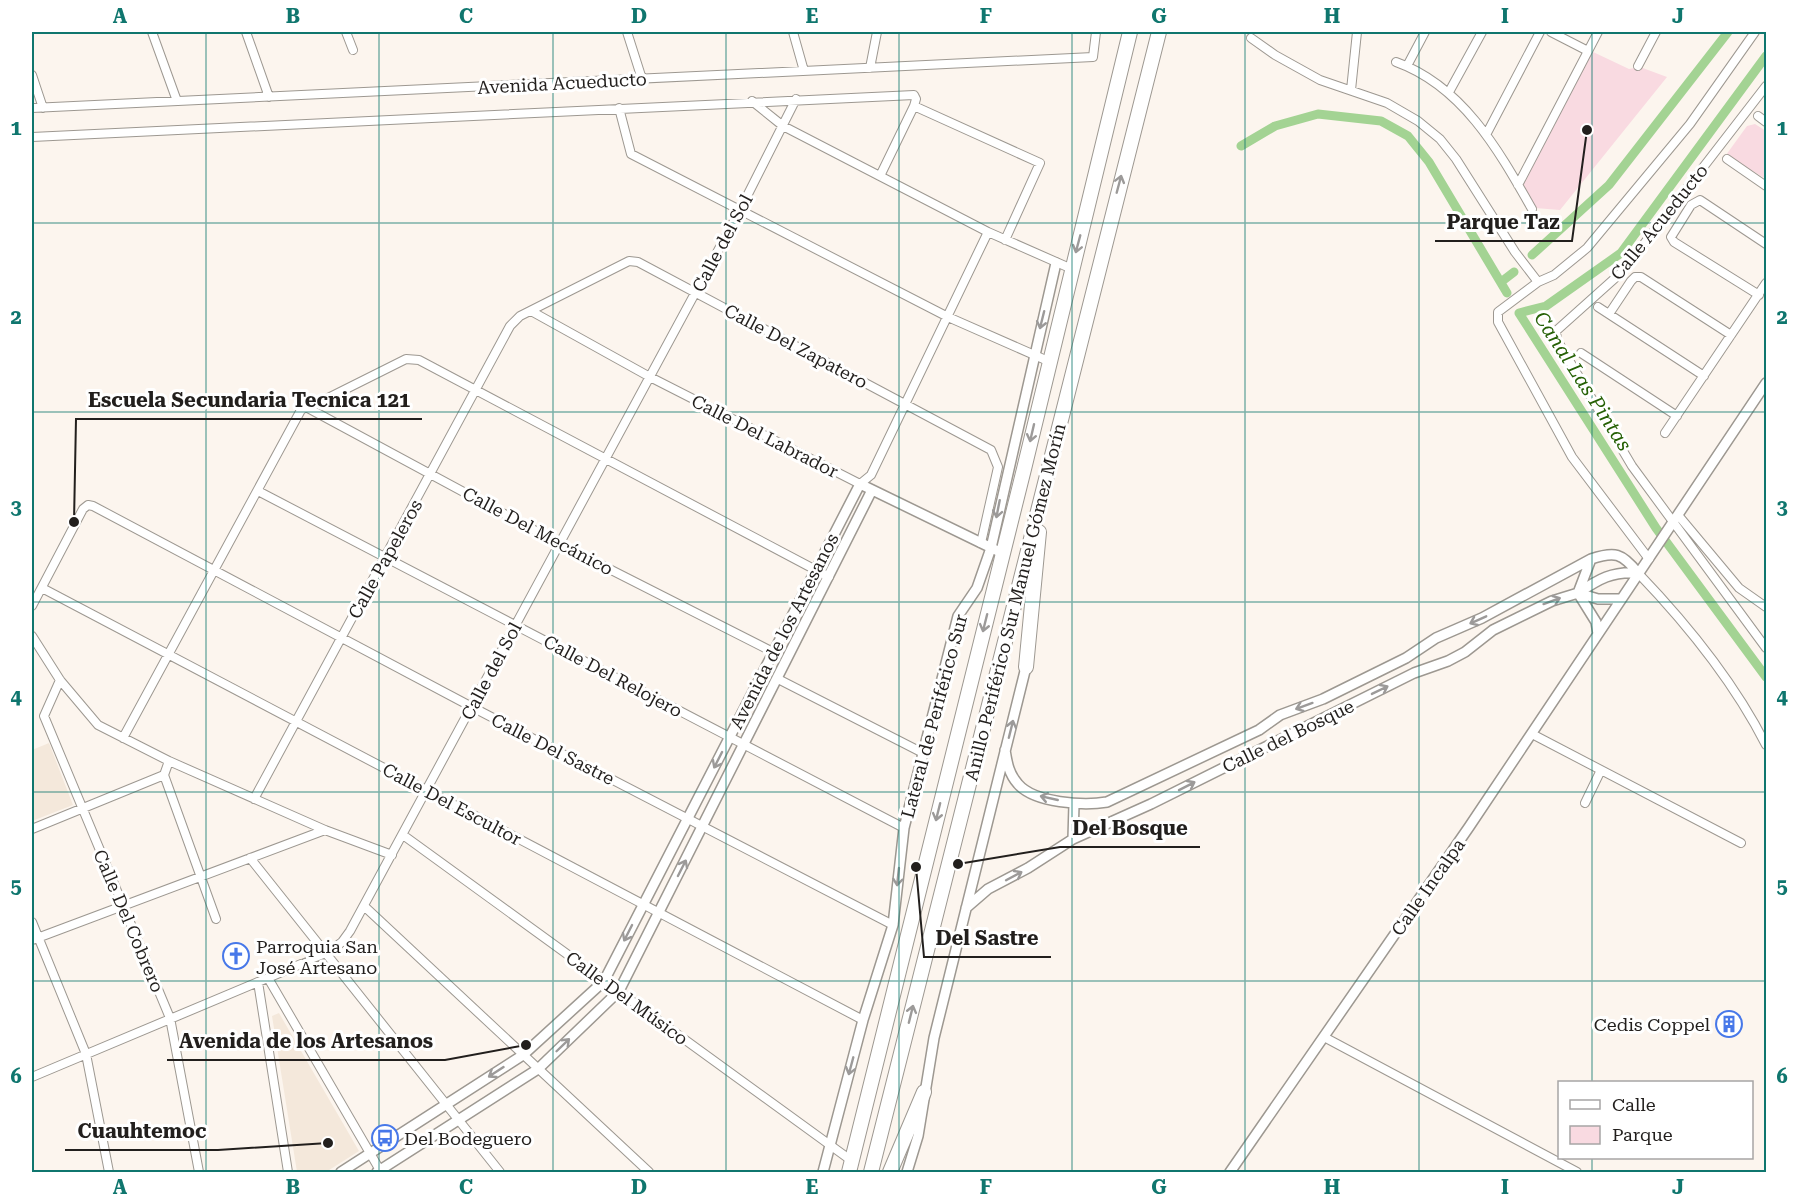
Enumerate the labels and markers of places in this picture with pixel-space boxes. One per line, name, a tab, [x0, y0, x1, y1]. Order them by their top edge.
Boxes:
callout: Parque Taz	[1435, 203, 1572, 241]
callout: Escuela Secundaria Tecnica 121	[76, 381, 422, 419]
callout: Del Bosque	[1060, 809, 1200, 847]
callout: Del Sastre	[924, 919, 1051, 957]
place label: Parroquia San José Artesano	[256, 936, 378, 978]
church icon: Parroquia San José Artesano	[221, 941, 251, 971]
building icon: Cedis Coppel	[1714, 1009, 1744, 1039]
place label: Cedis Coppel	[1594, 1014, 1710, 1035]
callout: Avenida de los Artesanos	[167, 1022, 445, 1060]
callout: Cuauhtemoc	[65, 1112, 218, 1150]
bus stop icon: Del Bodeguero	[370, 1123, 400, 1153]
place label: Del Bodeguero	[404, 1128, 532, 1149]

